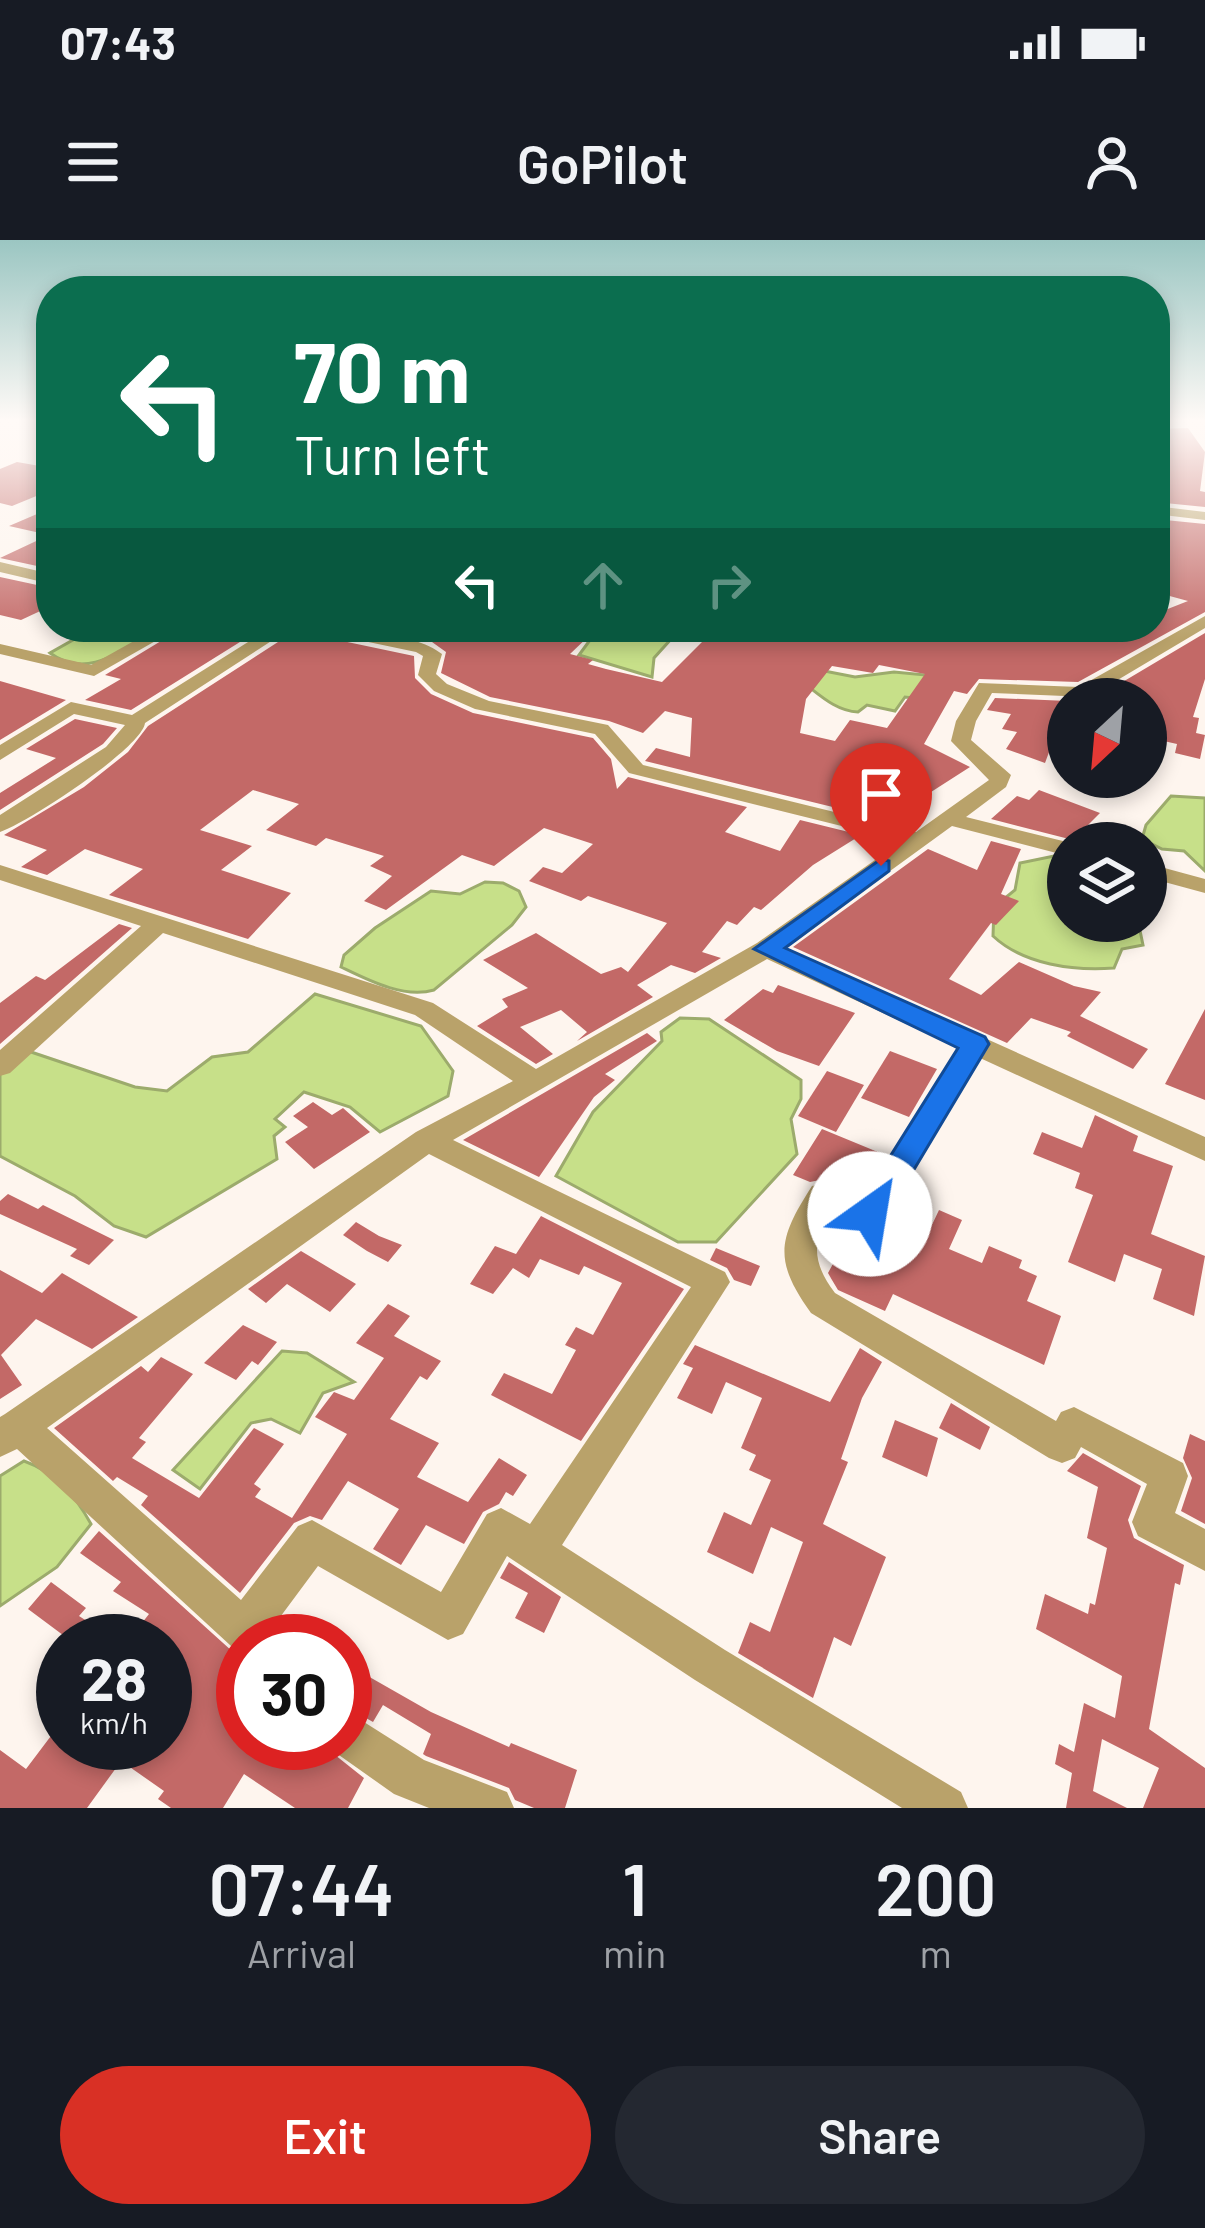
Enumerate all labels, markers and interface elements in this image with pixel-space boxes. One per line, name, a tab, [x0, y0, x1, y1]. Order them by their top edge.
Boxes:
text: 07:43	[60, 15, 176, 69]
icon: menu	[60, 129, 126, 195]
icon: person	[1079, 129, 1145, 195]
text: GoPilot	[517, 130, 688, 195]
text: 70 m	[294, 319, 470, 420]
icon: left	[96, 324, 252, 480]
text: Turn left	[294, 421, 491, 486]
icon: left	[444, 552, 510, 618]
icon: ahead	[570, 552, 636, 618]
icon: right	[696, 552, 762, 618]
north arrow	[1047, 678, 1167, 798]
map controls	[1047, 678, 1167, 942]
pin	[830, 743, 932, 866]
icon: arrive	[848, 761, 914, 827]
button: layers	[1047, 822, 1167, 942]
position arrow	[807, 1151, 933, 1277]
speed limit sign: 30	[216, 1614, 372, 1770]
text: 28	[81, 1641, 147, 1713]
text: km/h	[80, 1704, 148, 1740]
text: 07:44	[209, 1844, 394, 1930]
text: 1	[622, 1844, 647, 1930]
text: 200	[875, 1844, 996, 1930]
text: Arrival	[247, 1929, 356, 1976]
text: min	[603, 1929, 666, 1976]
text: m	[920, 1929, 952, 1976]
button: Exit	[60, 2066, 591, 2204]
button: Share	[615, 2066, 1145, 2204]

